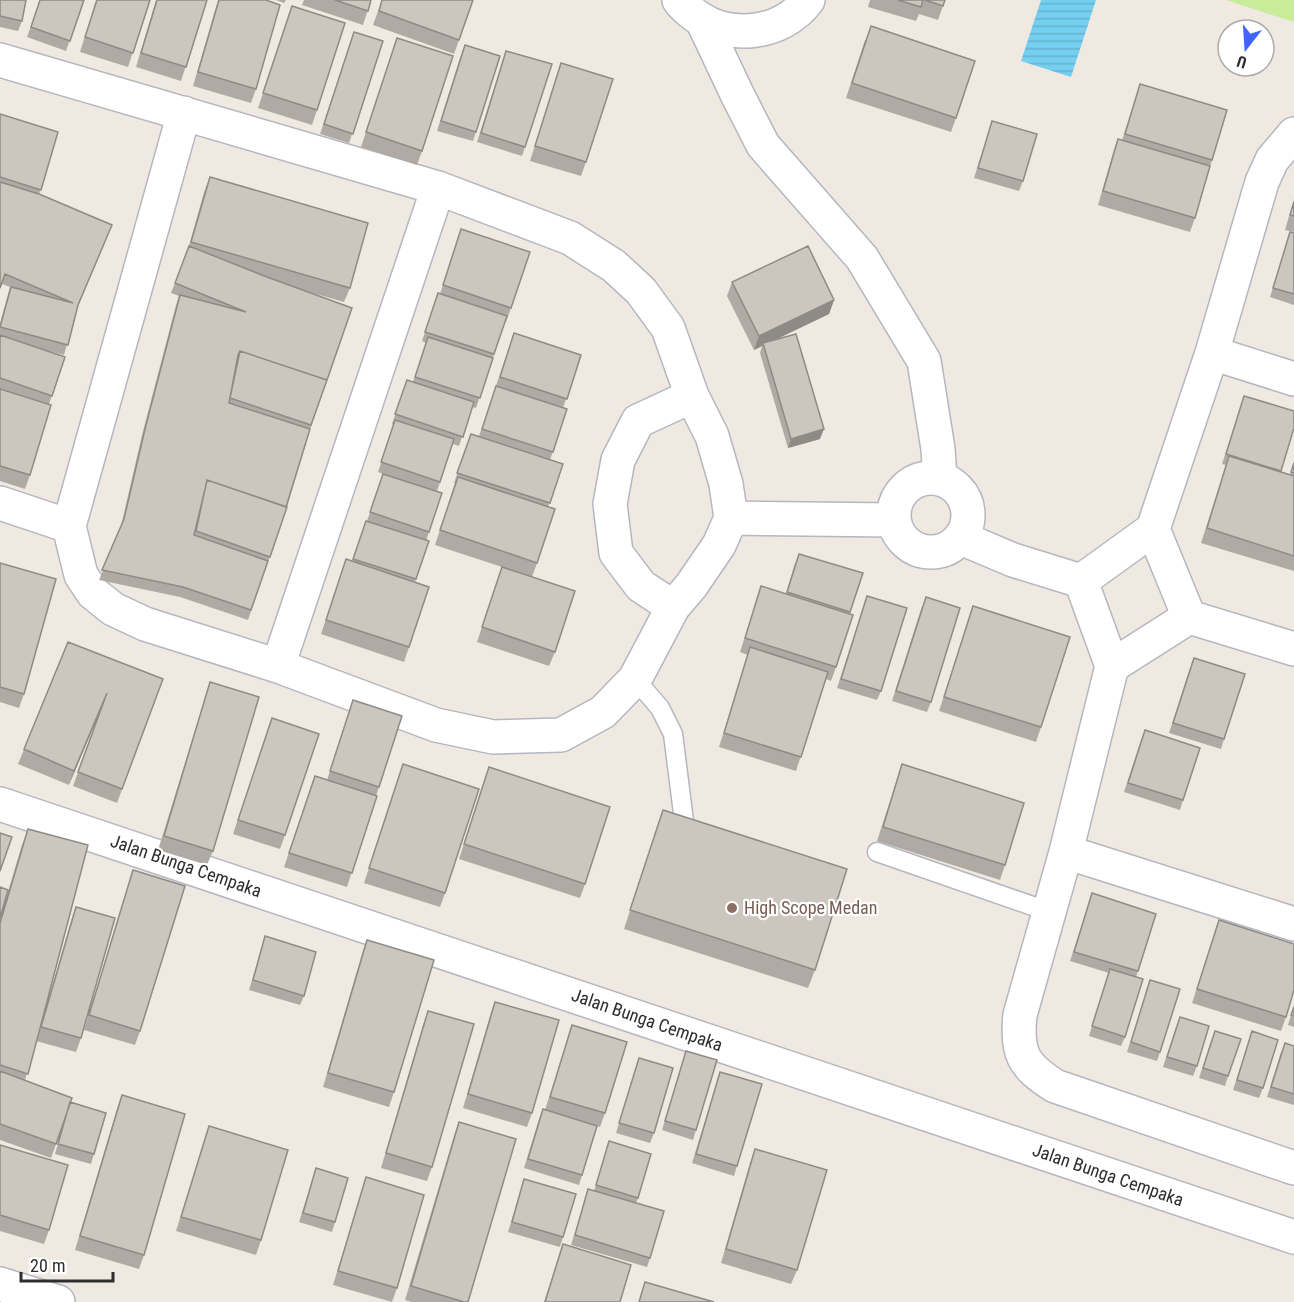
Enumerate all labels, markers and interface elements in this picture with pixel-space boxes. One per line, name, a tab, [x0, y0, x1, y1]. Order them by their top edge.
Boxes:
north arrow	[1216, 18, 1276, 78]
text: U	[1235, 51, 1249, 72]
street label: Jalan Bunga Cempaka	[108, 830, 264, 901]
place label: High Scope Medan	[744, 897, 877, 918]
marker: High Scope Medan	[725, 901, 739, 915]
street label: Jalan Bunga Cempaka	[569, 984, 725, 1055]
street label: Jalan Bunga Cempaka	[1030, 1139, 1186, 1210]
scale bar	[21, 1245, 112, 1283]
text: 20 m	[30, 1255, 65, 1276]

